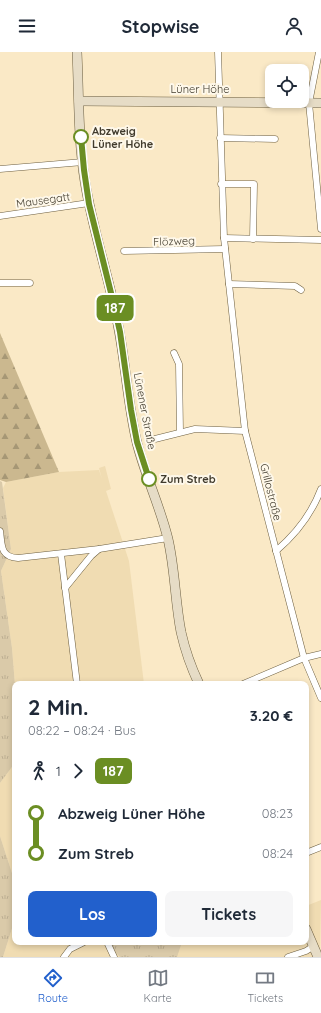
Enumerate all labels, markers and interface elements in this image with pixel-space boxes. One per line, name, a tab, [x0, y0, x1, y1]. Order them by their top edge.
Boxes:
icon: menu	[16, 15, 38, 37]
text: Stopwise	[122, 15, 199, 38]
icon: person	[283, 15, 305, 37]
map controls	[265, 64, 309, 108]
button: locate	[265, 64, 309, 108]
street label: Lüner Höhe	[171, 82, 229, 96]
place label: Abzweig Lüner Höhe	[92, 124, 154, 151]
marker: Abzweig Lüner Höhe	[73, 129, 89, 145]
street label: Mausegatt	[15, 189, 71, 211]
street label: Flözweg	[153, 233, 195, 249]
line badge: 187	[92, 295, 138, 321]
text: 187	[105, 299, 125, 317]
street label: Lünener Straße	[131, 371, 159, 451]
street label: Grillostraße	[257, 462, 285, 522]
marker: Zum Streb	[141, 471, 157, 487]
place label: Zum Streb	[160, 472, 216, 486]
text: 2 Min.	[28, 693, 88, 721]
text: 3.20 €	[250, 706, 293, 725]
text: 08:22 – 08:24 · Bus	[28, 722, 136, 738]
icon: walk	[28, 760, 50, 782]
icon: forward	[67, 760, 89, 782]
text: 187	[103, 762, 124, 780]
text: 1	[56, 763, 61, 779]
text: Abzweig Lüner Höhe	[58, 804, 205, 823]
text: 08:23	[262, 805, 293, 821]
text: Zum Streb	[58, 844, 134, 863]
text: 08:24	[262, 845, 293, 861]
button: Los	[28, 891, 157, 937]
button: Tickets	[165, 891, 293, 937]
tab: Route	[38, 967, 68, 1005]
tab: Karte	[144, 967, 172, 1005]
tab: Tickets	[247, 967, 283, 1005]

